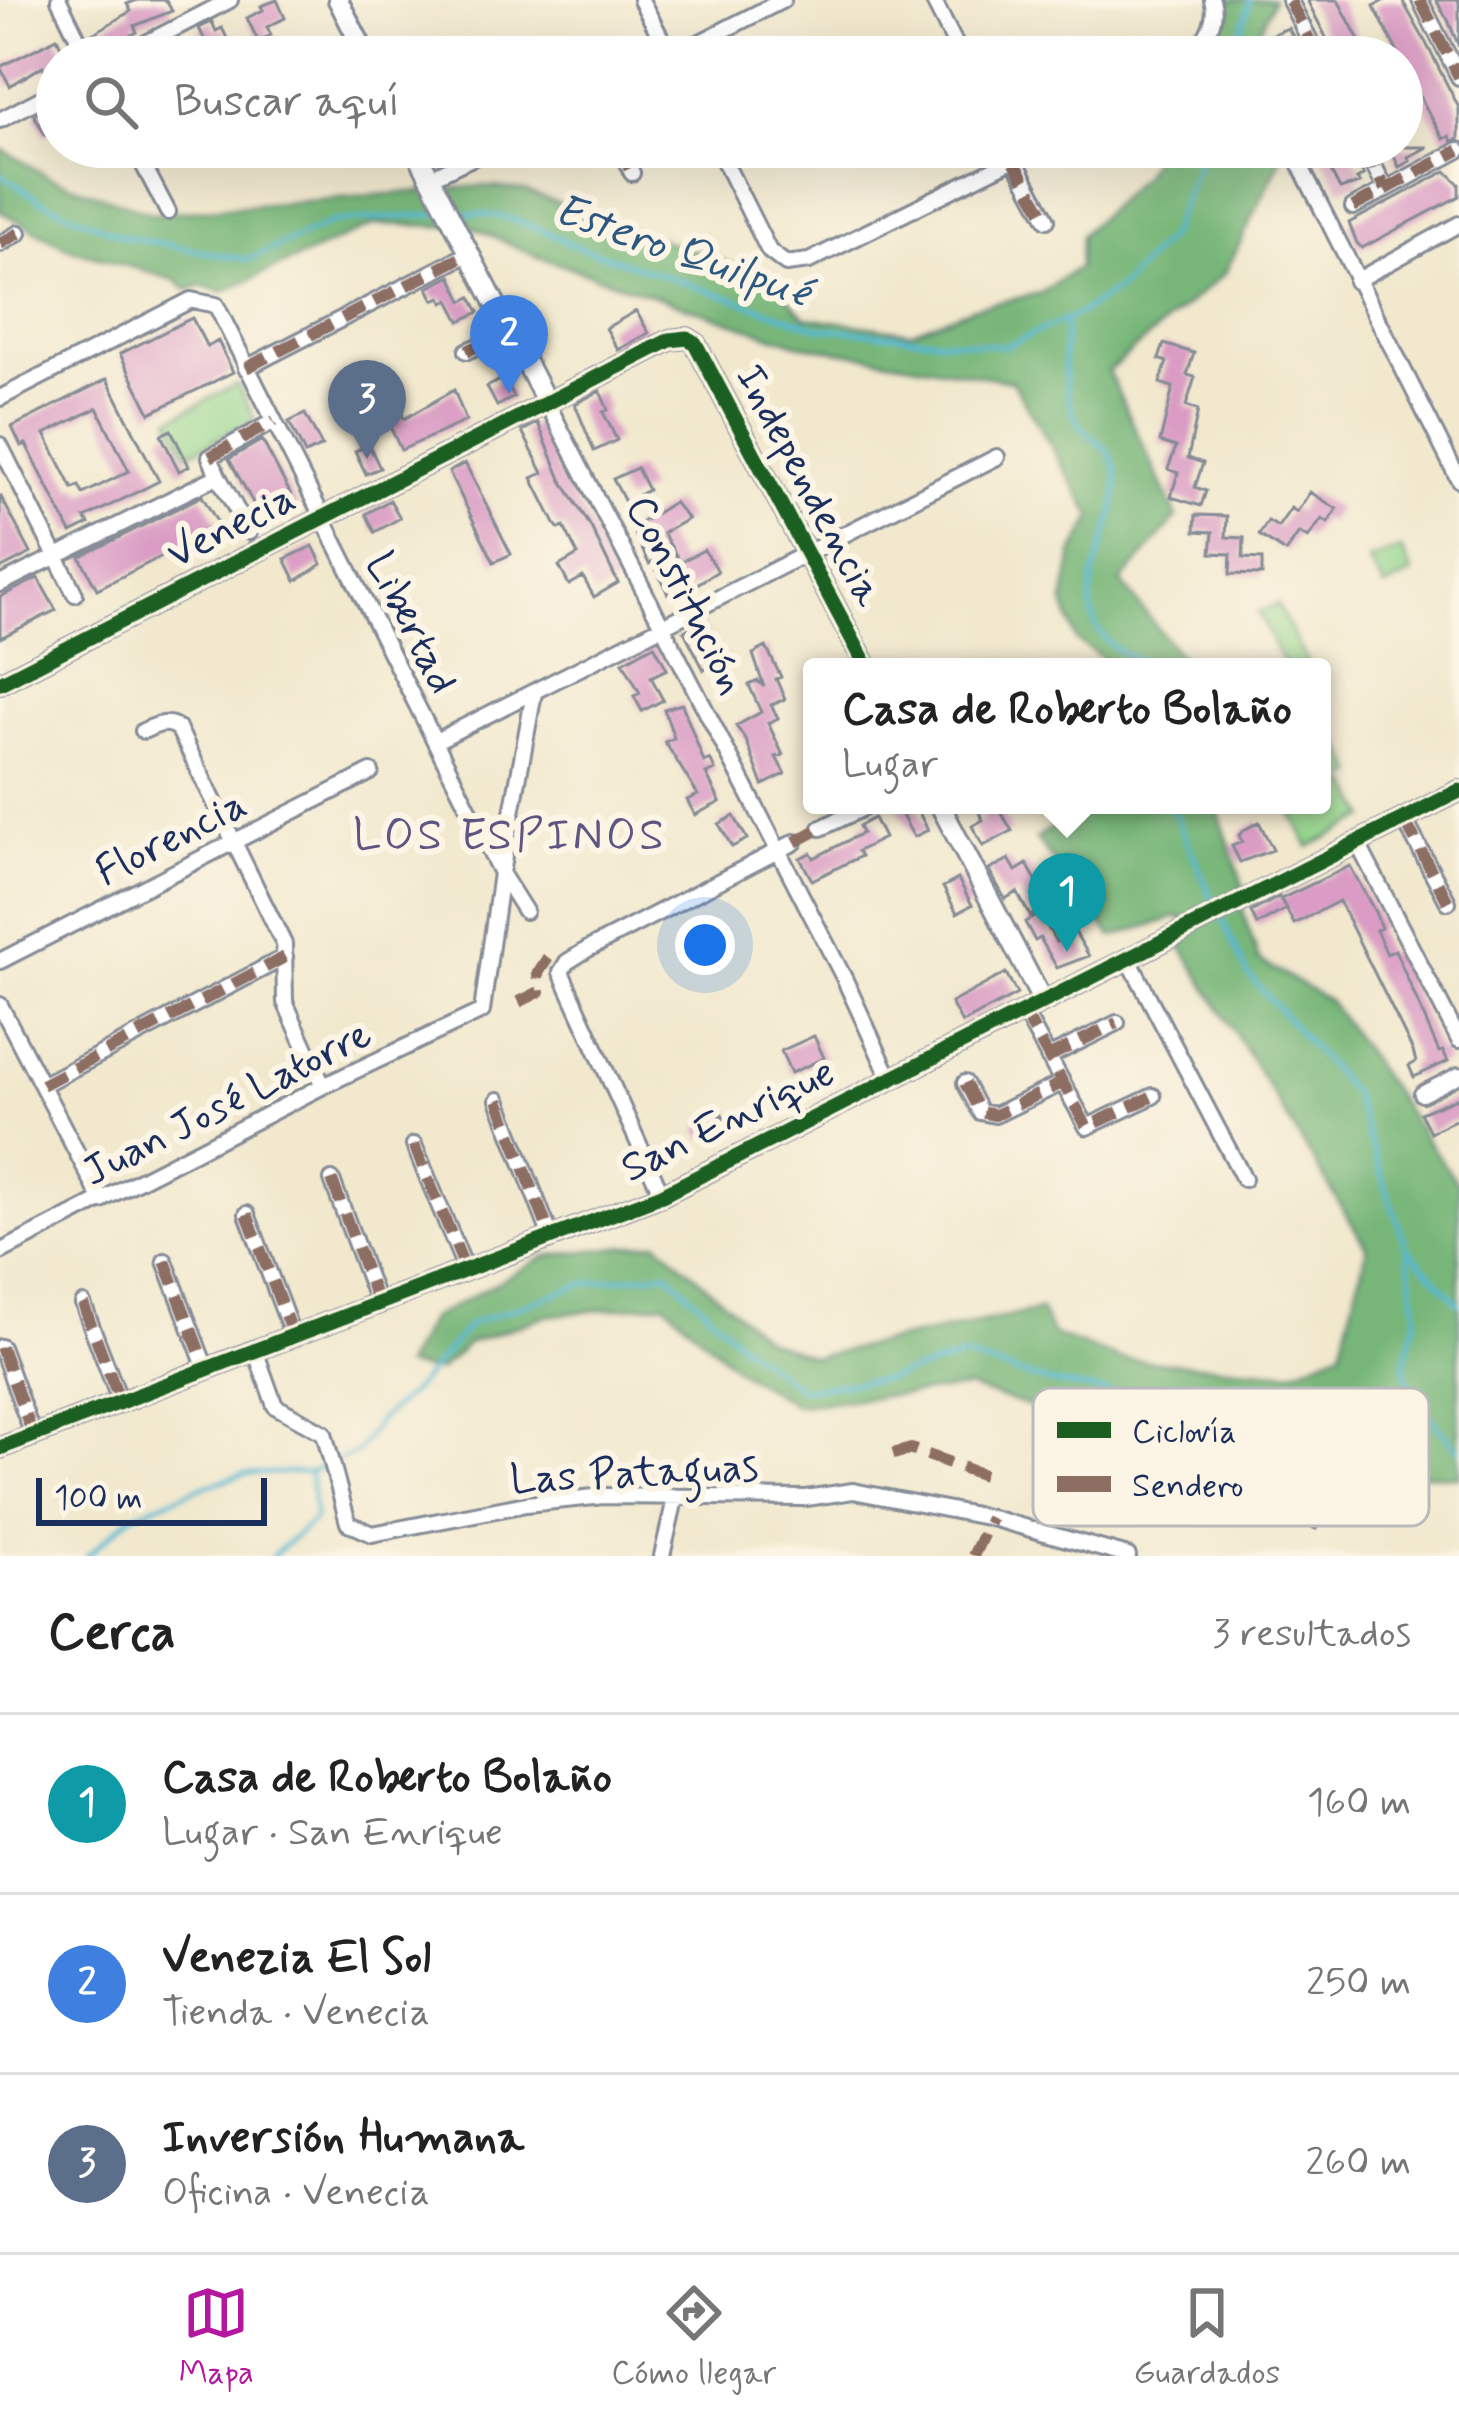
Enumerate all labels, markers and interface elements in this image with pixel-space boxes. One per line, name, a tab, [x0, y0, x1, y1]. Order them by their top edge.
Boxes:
search box	[36, 36, 1423, 168]
icon: search	[78, 69, 144, 135]
text: Buscar aquí	[174, 73, 400, 132]
water label: Estero Quilpué	[546, 181, 823, 326]
pin: 2	[470, 295, 548, 394]
street label: Independencia	[721, 355, 895, 617]
pin: 3	[328, 360, 406, 459]
street label: Venecia	[158, 471, 305, 583]
street label: Constitución	[611, 487, 758, 704]
street label: Libertad	[351, 543, 469, 704]
popup	[803, 658, 1331, 814]
text: Casa de Roberto Bolaño	[842, 681, 1292, 740]
text: Lugar	[842, 740, 938, 791]
street label: Florencia	[87, 778, 256, 901]
district label: LOS ESPINOS	[353, 807, 667, 866]
pin: 1	[1028, 853, 1106, 952]
your location	[675, 915, 735, 975]
street label: Juan José Latorre	[74, 1008, 381, 1201]
street label: San Enrique	[612, 1046, 845, 1197]
legend	[1033, 1388, 1429, 1526]
text: Ciclovía	[1132, 1411, 1237, 1455]
street label: Las Pataguas	[509, 1441, 760, 1512]
text: Sendero	[1132, 1465, 1244, 1509]
scale bar	[36, 1472, 267, 1525]
text: 100 m	[54, 1477, 143, 1521]
text: Cerca	[48, 1601, 176, 1667]
text: 3 resultados	[1212, 1609, 1411, 1660]
text: Casa de Roberto Bolaño	[162, 1749, 612, 1808]
text: 1	[78, 1778, 96, 1829]
text: 160 m	[1307, 1778, 1411, 1829]
text: Lugar · San Enrique	[162, 1808, 503, 1859]
text: Venezia El Sol	[162, 1929, 431, 1988]
text: 2	[77, 1958, 97, 2009]
text: 250 m	[1306, 1958, 1411, 2009]
text: Tienda · Venecia	[162, 1988, 430, 2039]
text: Inversión Humana	[162, 2109, 524, 2168]
text: 3	[78, 2138, 96, 2189]
text: 260 m	[1305, 2138, 1411, 2189]
text: Oficina · Venecia	[162, 2168, 430, 2219]
tab: Mapa	[179, 2280, 254, 2396]
tab: Cómo llegar	[611, 2280, 776, 2396]
tab: Guardados	[1134, 2280, 1280, 2396]

